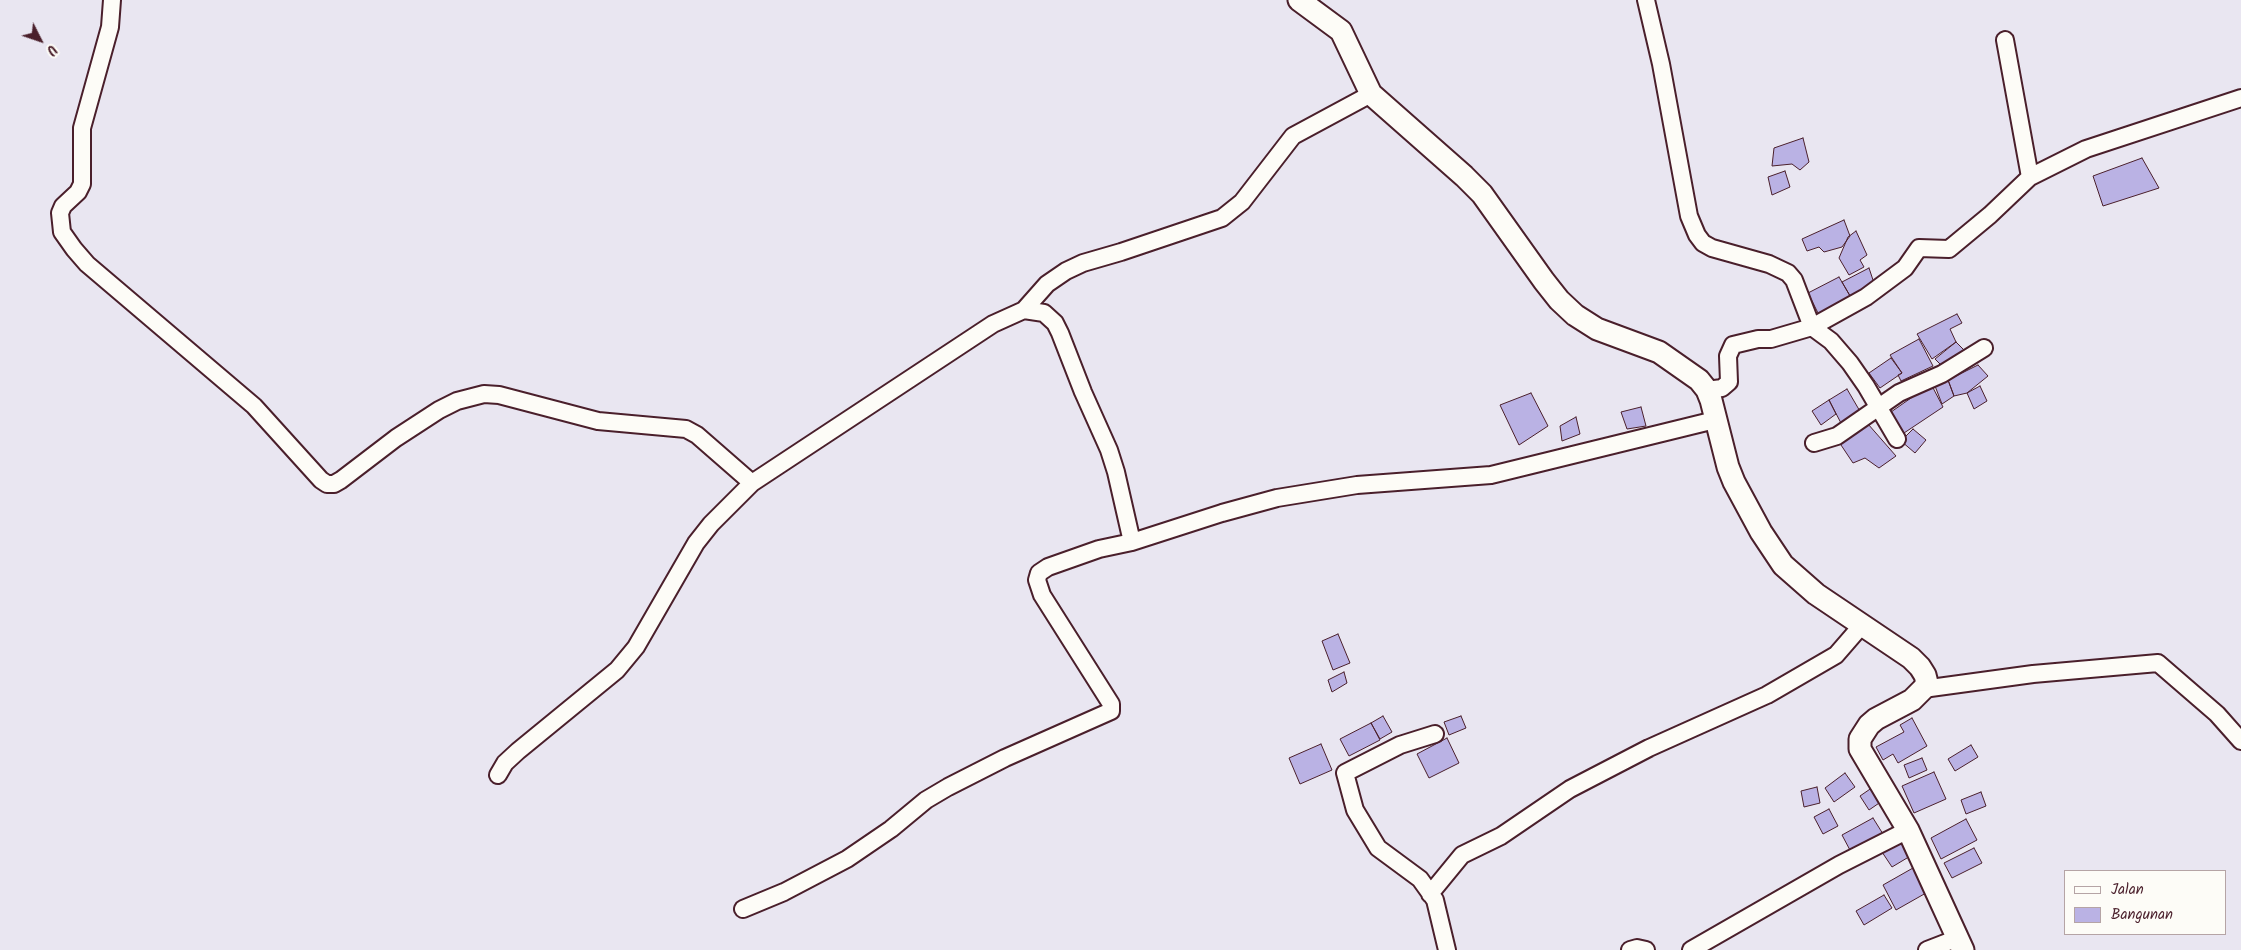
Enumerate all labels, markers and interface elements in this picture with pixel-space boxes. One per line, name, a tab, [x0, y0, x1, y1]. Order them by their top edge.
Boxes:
north arrow	[15, 15, 65, 65]
text: U	[40, 39, 62, 60]
legend	[2064, 870, 2226, 935]
text: Jalan	[2111, 878, 2144, 902]
text: Bangunan	[2111, 903, 2173, 927]

